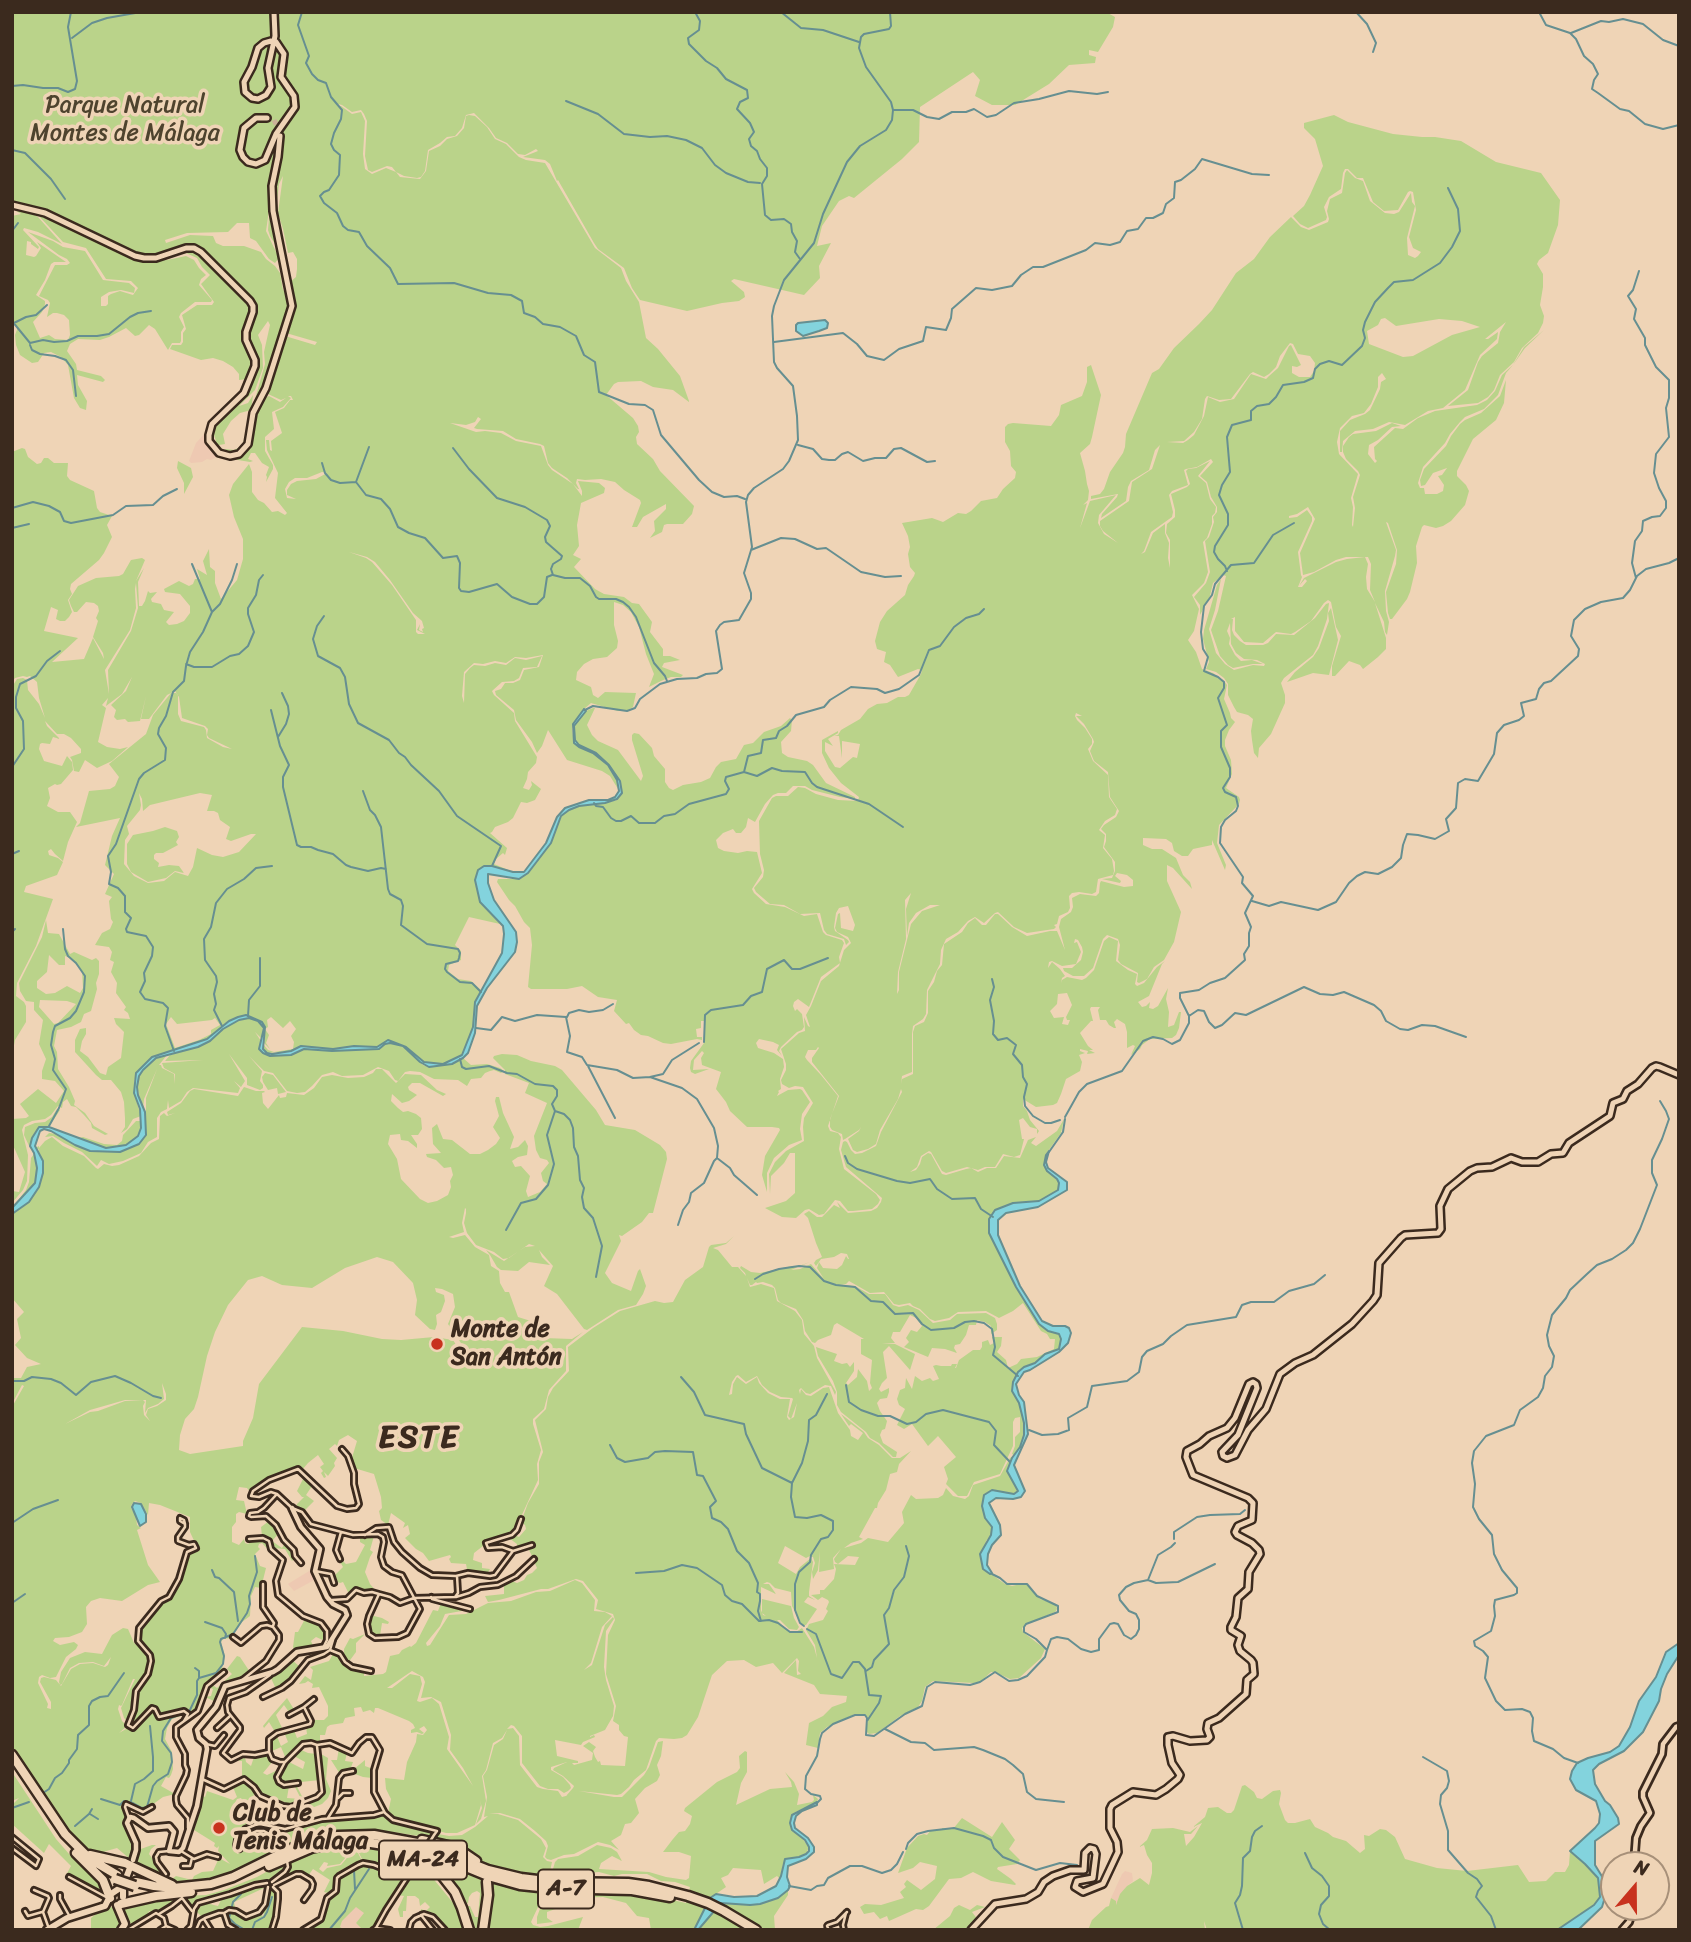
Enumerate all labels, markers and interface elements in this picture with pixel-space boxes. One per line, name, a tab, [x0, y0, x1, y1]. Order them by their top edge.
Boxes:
park label: Parque Natural Montes de Málaga	[30, 92, 220, 148]
place label: Monte de San Antón	[451, 1316, 562, 1372]
marker: Monte de San Antón	[429, 1336, 445, 1352]
district label: ESTE	[379, 1420, 459, 1458]
place label: Club de Tenis Málaga	[233, 1800, 368, 1856]
marker: Club de Tenis Málaga	[211, 1820, 227, 1836]
road number: MA-24	[379, 1840, 467, 1880]
text: N	[1630, 1850, 1653, 1885]
north arrow	[1600, 1851, 1670, 1921]
road number: A-7	[538, 1870, 594, 1908]

